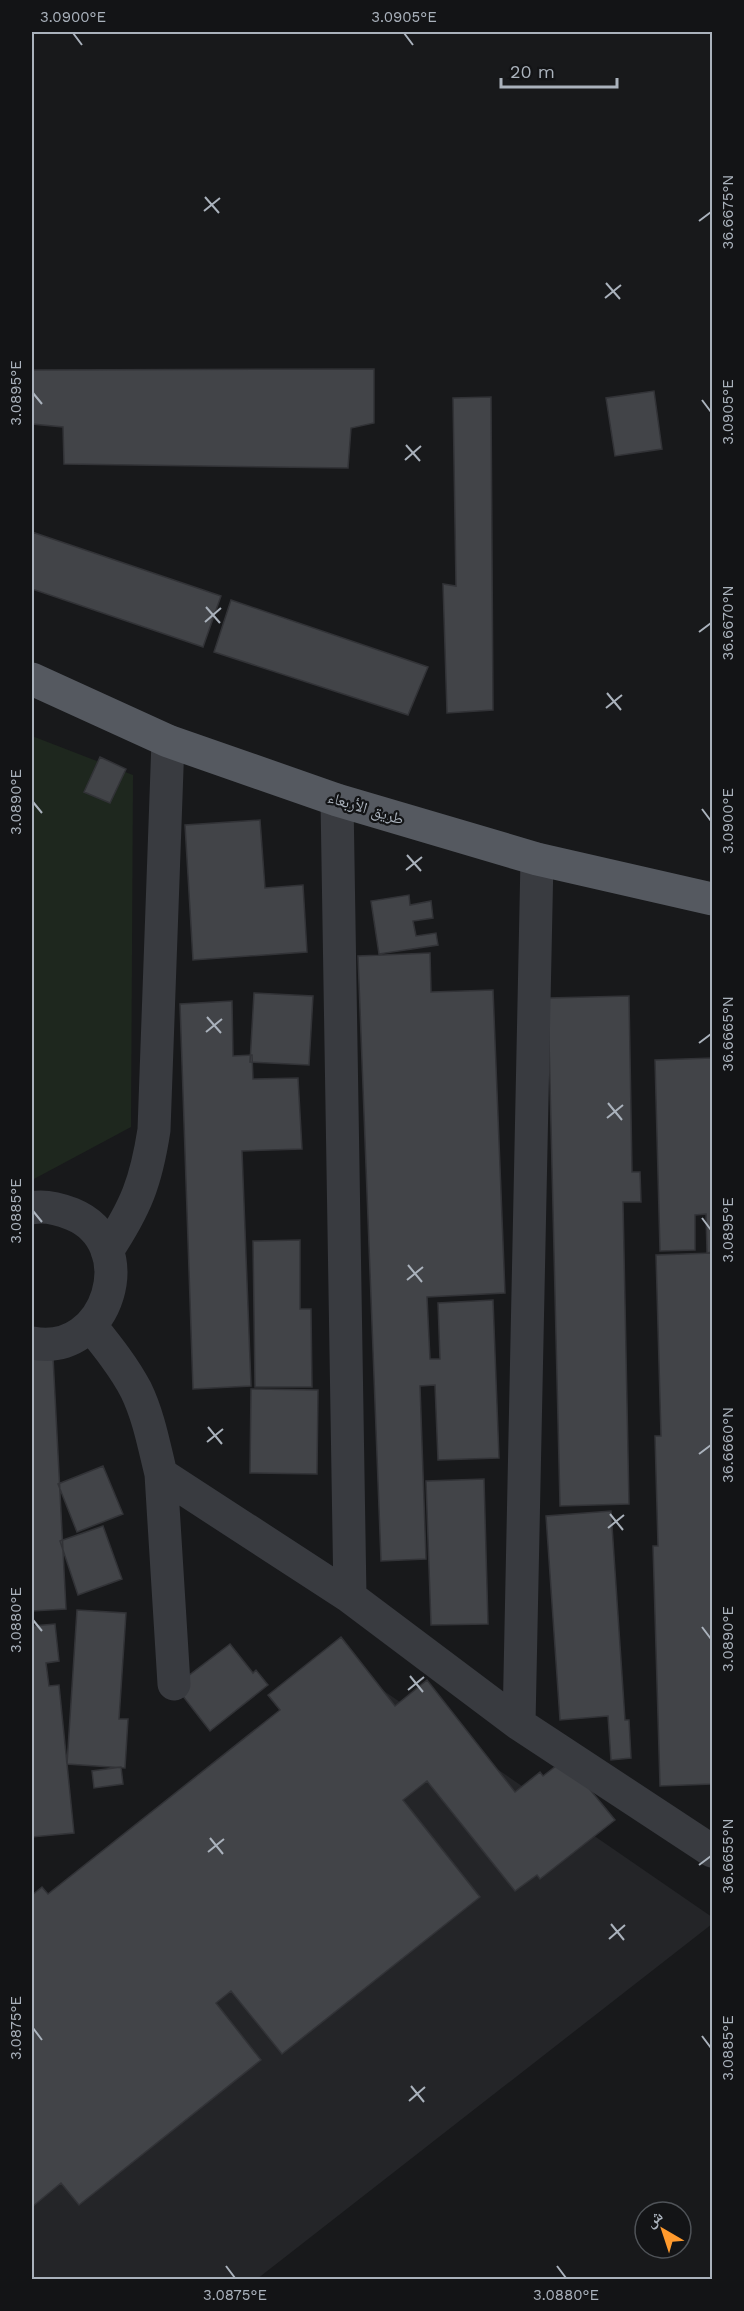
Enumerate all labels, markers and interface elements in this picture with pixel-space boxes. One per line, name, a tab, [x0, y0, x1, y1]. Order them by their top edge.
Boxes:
text: 3.0900°E	[40, 8, 106, 26]
text: 3.0905°E	[371, 8, 437, 26]
scale bar	[501, 51, 616, 89]
text: 20 m	[510, 61, 555, 82]
text: 36.6675°N	[719, 175, 737, 249]
text: 3.0895°E	[7, 360, 25, 426]
text: 3.0905°E	[719, 379, 737, 445]
text: 36.6670°N	[719, 585, 737, 661]
text: 3.0890°E	[7, 769, 25, 835]
street label: طريق الأربعاء	[325, 787, 406, 830]
text: 3.0900°E	[719, 788, 737, 854]
text: 36.6665°N	[719, 996, 737, 1072]
text: 3.0885°E	[7, 1178, 25, 1244]
text: 3.0895°E	[719, 1197, 737, 1263]
text: 36.6660°N	[719, 1407, 737, 1483]
text: 3.0880°E	[7, 1587, 25, 1653]
text: 3.0890°E	[719, 1606, 737, 1672]
text: 36.6655°N	[719, 1818, 737, 1894]
text: 3.0875°E	[7, 1996, 25, 2060]
text: 3.0885°E	[719, 2015, 737, 2081]
north arrow	[633, 2200, 693, 2260]
text: ش	[641, 2206, 666, 2231]
text: 3.0875°E	[203, 2286, 267, 2304]
text: 3.0880°E	[533, 2286, 599, 2304]

